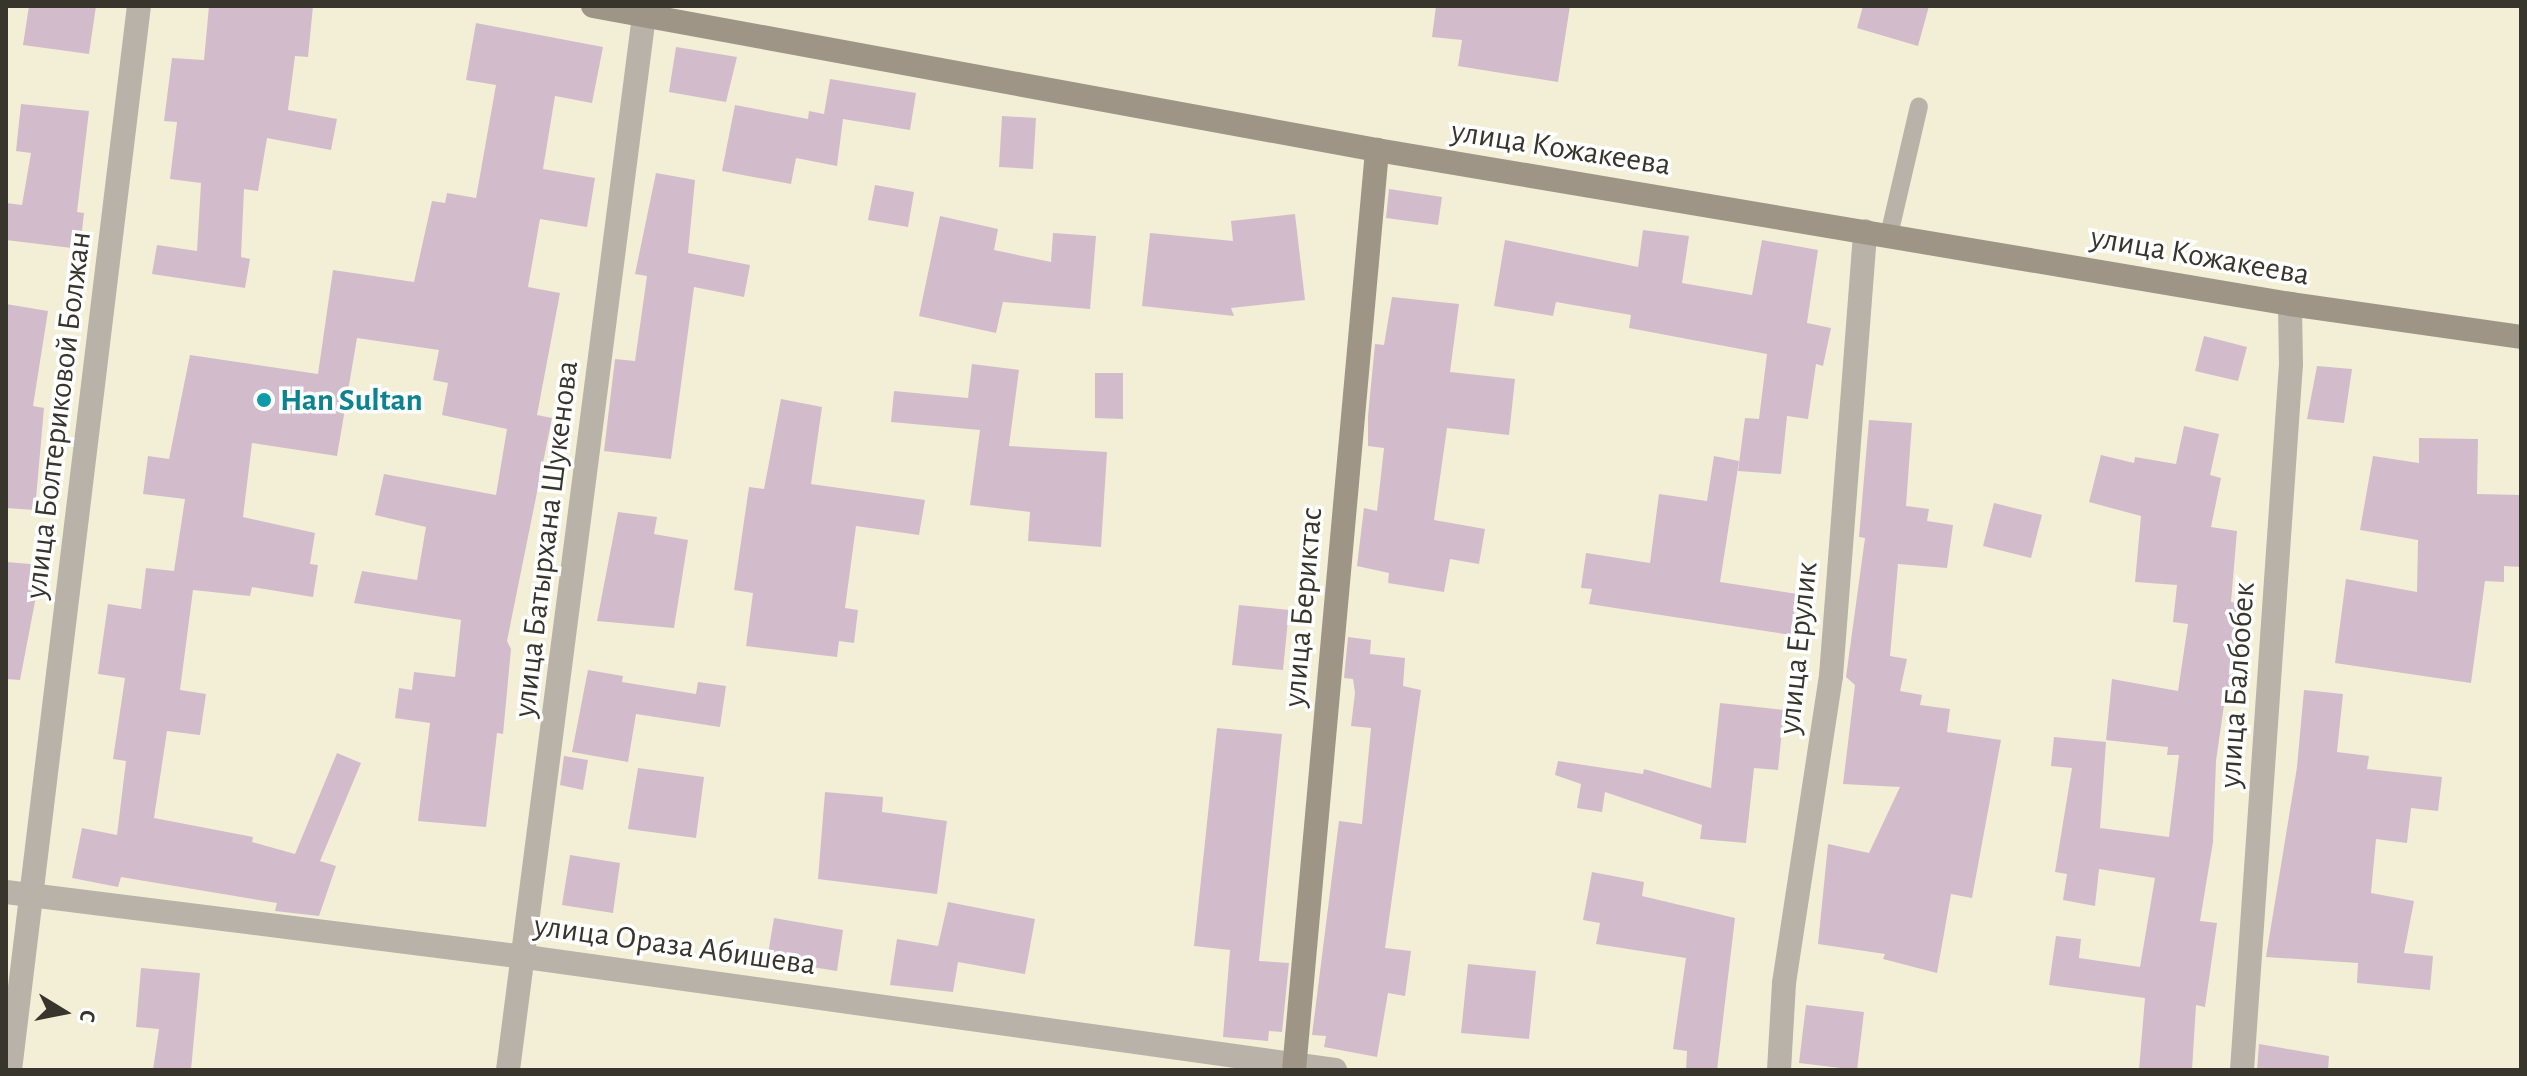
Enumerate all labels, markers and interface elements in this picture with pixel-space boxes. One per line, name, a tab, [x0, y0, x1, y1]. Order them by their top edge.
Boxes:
street label: улица Кожакеева	[1449, 112, 1673, 184]
street label: улица Кожакеева	[2088, 218, 2312, 294]
street label: улица Болтериковой Болжан	[16, 229, 100, 601]
street label: улица Батырхана Шукенова	[505, 359, 587, 719]
place label: Han Sultan	[280, 381, 423, 419]
marker: Han Sultan	[255, 391, 273, 409]
street label: улица Бериктас	[1275, 505, 1331, 709]
street label: улица Ерулик	[1770, 560, 1826, 736]
street label: улица Балбобек	[2211, 581, 2263, 789]
street label: улица Ораза Абишева	[532, 906, 818, 984]
north arrow	[24, 972, 104, 1052]
text: С	[76, 1008, 100, 1024]

